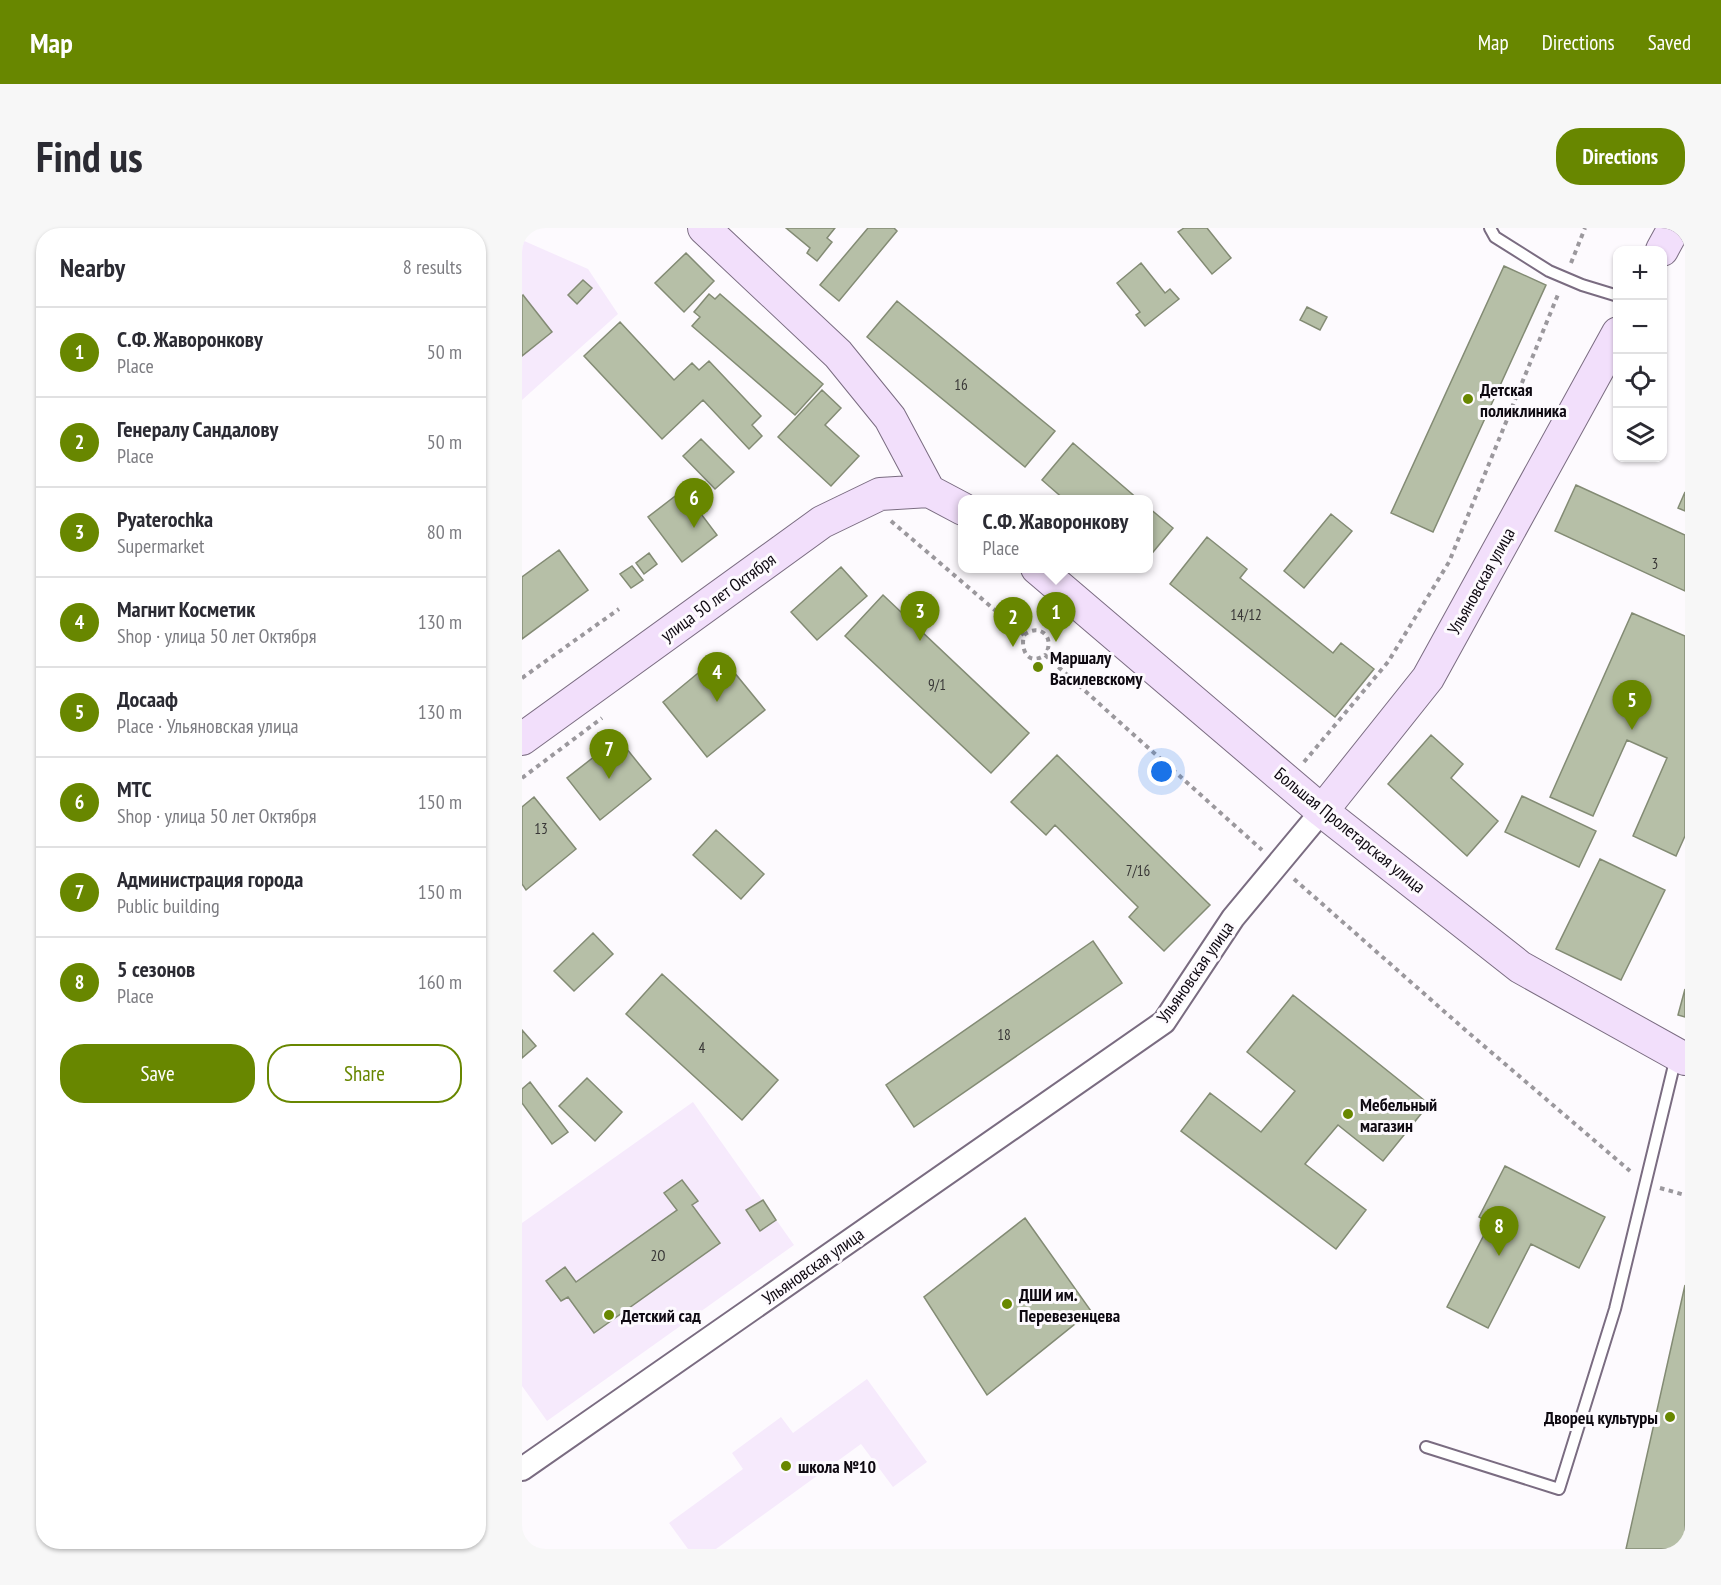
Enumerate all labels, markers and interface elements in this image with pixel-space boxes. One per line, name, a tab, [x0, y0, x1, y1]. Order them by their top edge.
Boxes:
text: Map	[30, 24, 73, 61]
text: Map	[1478, 29, 1509, 56]
text: Directions	[1542, 29, 1615, 56]
text: Saved	[1648, 29, 1691, 56]
button: Directions	[1556, 128, 1685, 185]
text: Find us	[36, 129, 143, 184]
map controls	[1613, 246, 1667, 462]
button: +	[1613, 246, 1667, 300]
text: Nearby	[60, 251, 125, 284]
text: 8 results	[403, 254, 462, 280]
button: −	[1613, 300, 1667, 354]
text: С.Ф. Жаворонкову	[117, 325, 263, 353]
text: 1	[75, 339, 84, 365]
text: 50 m	[427, 339, 462, 365]
text: Place	[117, 353, 154, 379]
button: locate	[1613, 354, 1667, 408]
house number: 16	[954, 375, 968, 394]
place label: Детская поликлиника	[1480, 378, 1567, 422]
marker: Детская поликлиника	[1461, 392, 1475, 406]
button: layers	[1613, 408, 1667, 462]
text: Генералу Сандалову	[117, 415, 278, 443]
text: 2	[75, 429, 84, 455]
text: 50 m	[427, 429, 462, 455]
text: Place	[117, 443, 154, 469]
pin: 6	[674, 478, 714, 528]
popup	[958, 495, 1153, 573]
text: Pyaterochka	[117, 505, 213, 533]
text: С.Ф. Жаворонкову	[983, 507, 1128, 535]
text: 3	[75, 519, 84, 545]
text: 80 m	[427, 519, 462, 545]
street label: Ульяновская улица	[1442, 523, 1520, 639]
text: Supermarket	[117, 533, 205, 559]
text: Place	[983, 535, 1019, 561]
street label: улица 50 лет Октября	[656, 547, 780, 647]
house number: 3	[1652, 554, 1658, 573]
pin: 3	[900, 592, 940, 641]
pin: 1	[1036, 592, 1076, 642]
text: Магнит Косметик	[117, 595, 255, 623]
pin: 2	[994, 598, 1032, 647]
house number: 14/12	[1230, 605, 1262, 624]
text: 4	[75, 609, 84, 635]
text: 130 m	[418, 609, 462, 635]
text: Shop · улица 50 лет Октября	[117, 623, 316, 649]
place label: Маршалу Василевскому	[1050, 646, 1143, 690]
pin: 4	[698, 652, 736, 702]
marker: Маршалу Василевскому	[1031, 660, 1045, 674]
house number: 9/1	[928, 675, 946, 694]
pin: 5	[1612, 680, 1652, 730]
text: Досааф	[117, 685, 178, 713]
text: 5	[75, 699, 84, 725]
text: 130 m	[418, 699, 462, 725]
text: Place · Ульяновская улица	[117, 713, 299, 739]
pin: 7	[590, 730, 628, 779]
your location	[1147, 757, 1176, 786]
street label: Большая Пролетарская улица	[1270, 762, 1430, 898]
text: МТС	[117, 775, 151, 803]
text: 6	[75, 789, 84, 815]
text: 150 m	[418, 789, 462, 815]
text: Shop · улица 50 лет Октября	[117, 803, 316, 829]
house number: 13	[534, 819, 548, 838]
house number: 7/16	[1126, 861, 1151, 880]
text: Администрация города	[117, 865, 303, 893]
text: 7	[75, 879, 84, 905]
text: 150 m	[418, 879, 462, 905]
text: Public building	[117, 893, 220, 919]
street label: Ульяновская улица	[1151, 917, 1239, 1027]
text: 5 сезонов	[117, 955, 195, 983]
text: 8	[75, 969, 84, 995]
text: 160 m	[418, 969, 462, 995]
text: Place	[117, 983, 154, 1009]
house number: 18	[997, 1025, 1011, 1044]
house number: 4	[699, 1038, 706, 1057]
button: Save	[60, 1044, 255, 1103]
button: Share	[267, 1044, 462, 1103]
place label: Мебельный магазин	[1360, 1093, 1437, 1137]
marker: Мебельный магазин	[1341, 1107, 1355, 1121]
pin: 8	[1480, 1206, 1518, 1256]
street label: Ульяновская улица	[758, 1222, 868, 1310]
house number: 2О	[651, 1246, 666, 1265]
place label: ДШИ им. Перевезенцева	[1019, 1283, 1120, 1327]
marker: ДШИ им. Перевезенцева	[1000, 1297, 1014, 1311]
place label: Детский сад	[621, 1304, 701, 1327]
marker: Детский сад	[602, 1308, 616, 1322]
place label: Дворец культуры	[1544, 1406, 1658, 1429]
marker: Дворец культуры	[1663, 1410, 1677, 1424]
place label: школа №10	[798, 1455, 876, 1478]
marker: школа №10	[779, 1459, 793, 1473]

